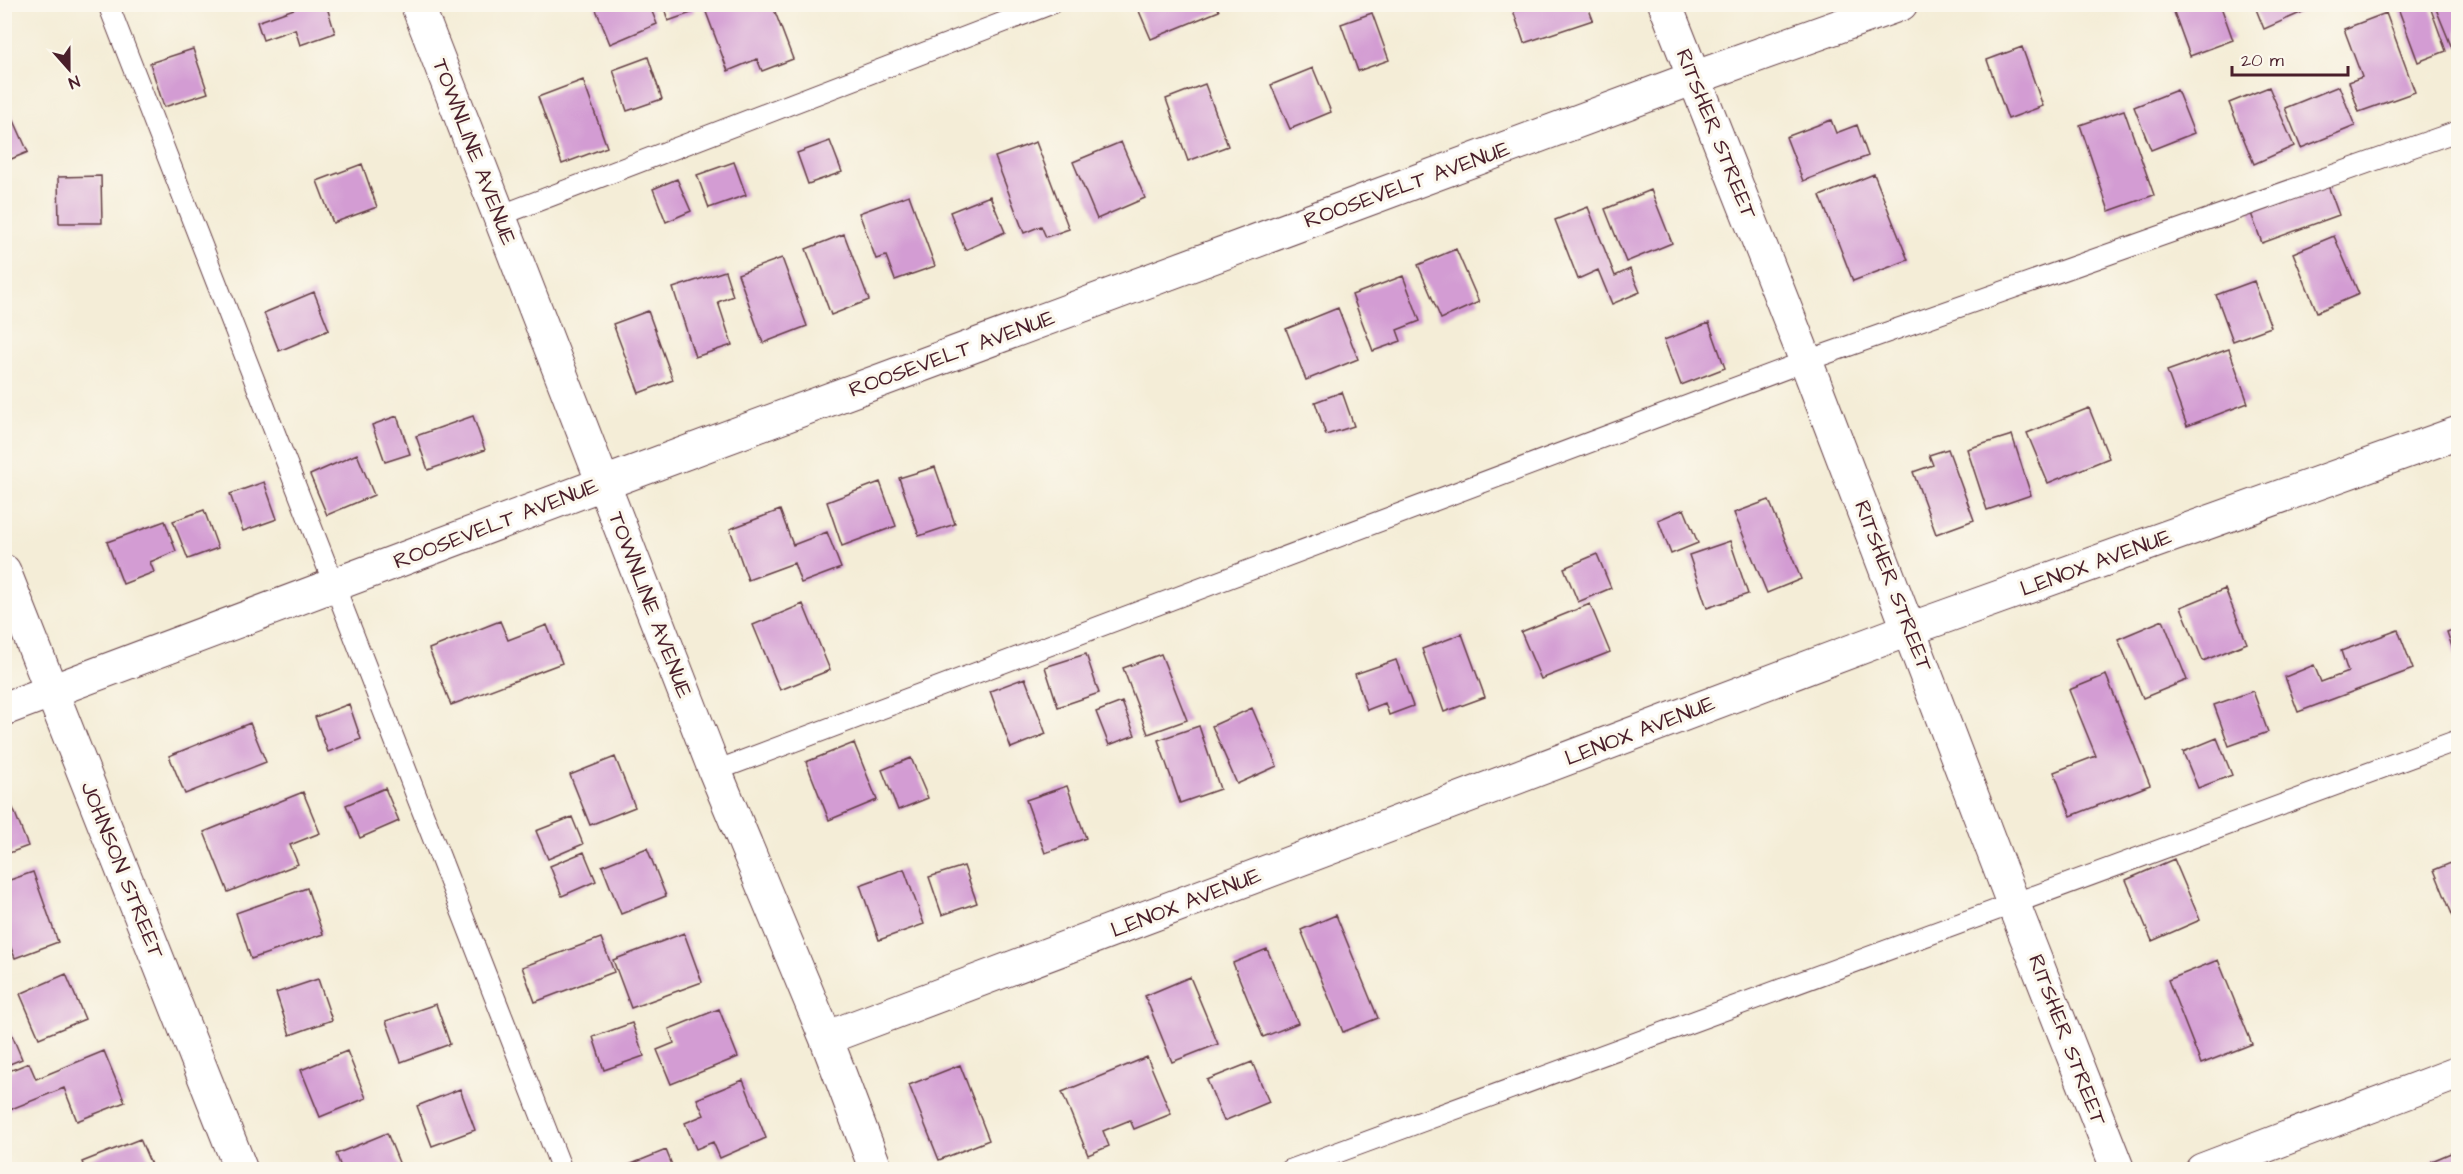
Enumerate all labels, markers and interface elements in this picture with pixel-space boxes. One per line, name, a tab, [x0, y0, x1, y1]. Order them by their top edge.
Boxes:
north arrow	[39, 39, 99, 99]
scale bar	[2232, 39, 2348, 77]
street label: RITSHER STREET	[1668, 44, 1764, 224]
text: 20 m	[2241, 48, 2284, 73]
street label: TOWNLINE AVENUE	[424, 54, 524, 250]
text: N	[65, 70, 83, 94]
street label: ROOSEVELT AVENUE	[1300, 133, 1514, 237]
street label: ROOSEVELT AVENUE	[845, 302, 1059, 406]
street label: ROOSEVELT AVENUE	[389, 471, 603, 577]
street label: RITSHER STREET	[1846, 496, 1940, 676]
street label: TOWNLINE AVENUE	[600, 507, 700, 703]
street label: LENOX AVENUE	[2016, 521, 2176, 605]
street label: LENOX AVENUE	[1560, 688, 1720, 774]
street label: JOHNSON STREET	[72, 777, 172, 963]
street label: LENOX AVENUE	[1106, 860, 1266, 946]
street label: RITSHER STREET	[2020, 950, 2114, 1130]

